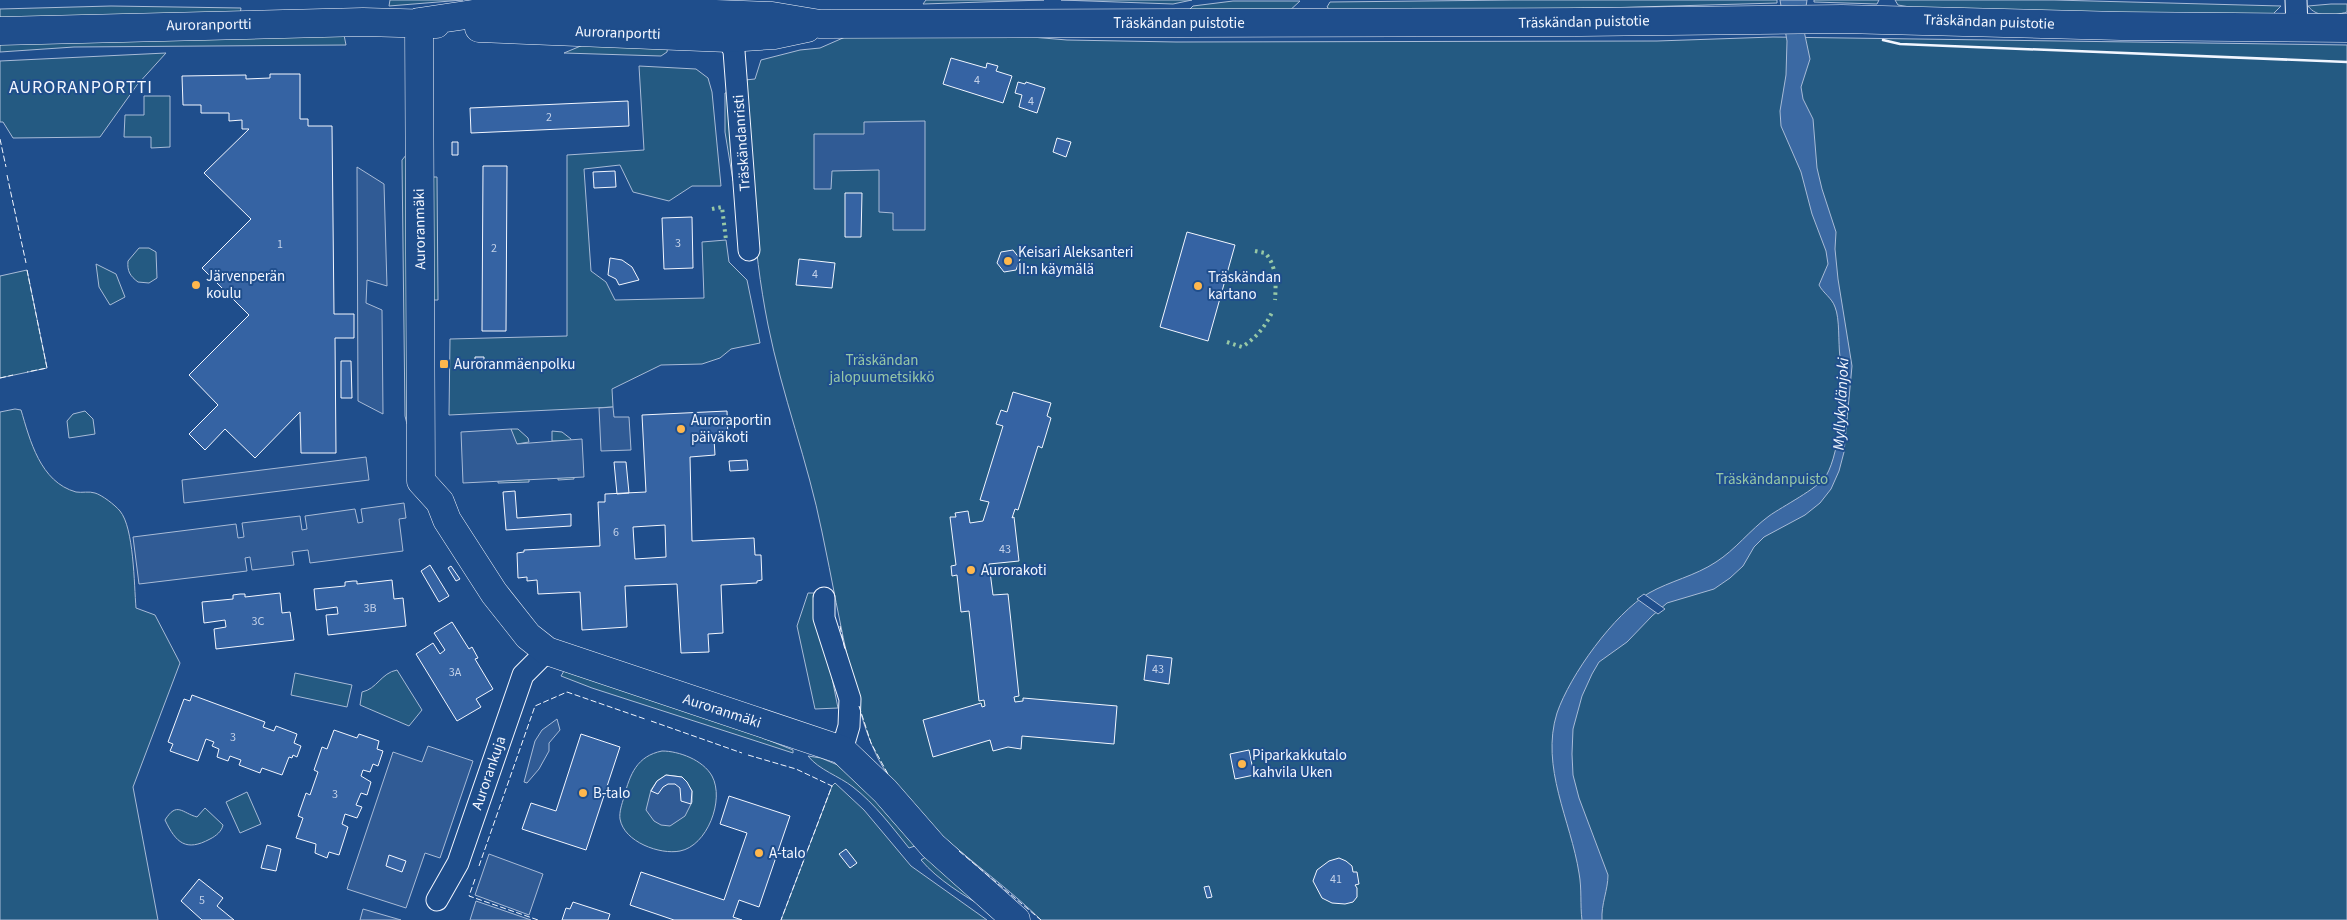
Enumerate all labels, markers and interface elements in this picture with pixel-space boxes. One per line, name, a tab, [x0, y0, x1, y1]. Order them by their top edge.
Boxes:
street label: Träskändan puistotie	[1923, 9, 2055, 35]
street label: Träskändan puistotie	[1518, 10, 1650, 34]
street label: Träskändan puistotie	[1113, 13, 1245, 34]
street label: Auroranportti	[166, 14, 252, 36]
street label: Auroranportti	[575, 21, 661, 45]
house number: 4	[974, 72, 980, 89]
district label: AURORANPORTTI	[9, 75, 153, 100]
house number: 4	[1028, 93, 1034, 110]
street label: Träskändanristi	[728, 94, 756, 192]
house number: 2	[546, 109, 552, 126]
street label: Auroranmäki	[409, 188, 431, 270]
house number: 3	[675, 235, 681, 252]
house number: 1	[277, 236, 283, 253]
house number: 2	[491, 240, 497, 257]
place label: Keisari Aleksanteri II:n käymälä	[1018, 242, 1134, 280]
marker: Keisari Aleksanteri II:n käymälä	[1002, 255, 1014, 267]
place label: Järvenperän koulu	[206, 266, 285, 304]
house number: 4	[812, 266, 818, 283]
place label: Träskändan kartano	[1208, 267, 1281, 305]
marker: Järvenperän koulu	[190, 279, 202, 291]
marker: Träskändan kartano	[1192, 280, 1204, 292]
park label: Träskändan jalopuumetsikkö	[828, 350, 935, 388]
place label: Auroranmäenpolku	[454, 354, 575, 375]
water label: Myllykylänjoki	[1828, 357, 1854, 451]
marker: Auroranmäenpolku	[438, 358, 450, 370]
place label: Auroraportin päiväkoti	[691, 410, 771, 448]
marker: Auroraportin päiväkoti	[675, 423, 687, 435]
park label: Träskändanpuisto	[1716, 469, 1828, 490]
house number: 6	[613, 524, 619, 541]
house number: 43	[999, 541, 1011, 558]
place label: Aurorakoti	[981, 560, 1047, 581]
marker: Aurorakoti	[965, 564, 977, 576]
house number: 3B	[363, 600, 377, 617]
house number: 3C	[252, 613, 265, 630]
house number: 43	[1152, 661, 1164, 678]
house number: 3A	[449, 664, 462, 681]
street label: Auroranmäki	[680, 688, 764, 734]
house number: 3	[230, 729, 236, 746]
street label: Aurorankuja	[467, 733, 511, 813]
place label: Piparkakkutalo kahvila Uken	[1252, 745, 1347, 783]
marker: Piparkakkutalo kahvila Uken	[1236, 758, 1248, 770]
place label: B-talo	[593, 783, 630, 804]
house number: 3	[332, 786, 338, 803]
marker: B-talo	[577, 787, 589, 799]
place label: A-talo	[769, 843, 806, 864]
marker: A-talo	[753, 847, 765, 859]
house number: 41	[1330, 871, 1342, 888]
house number: 5	[199, 892, 205, 909]

